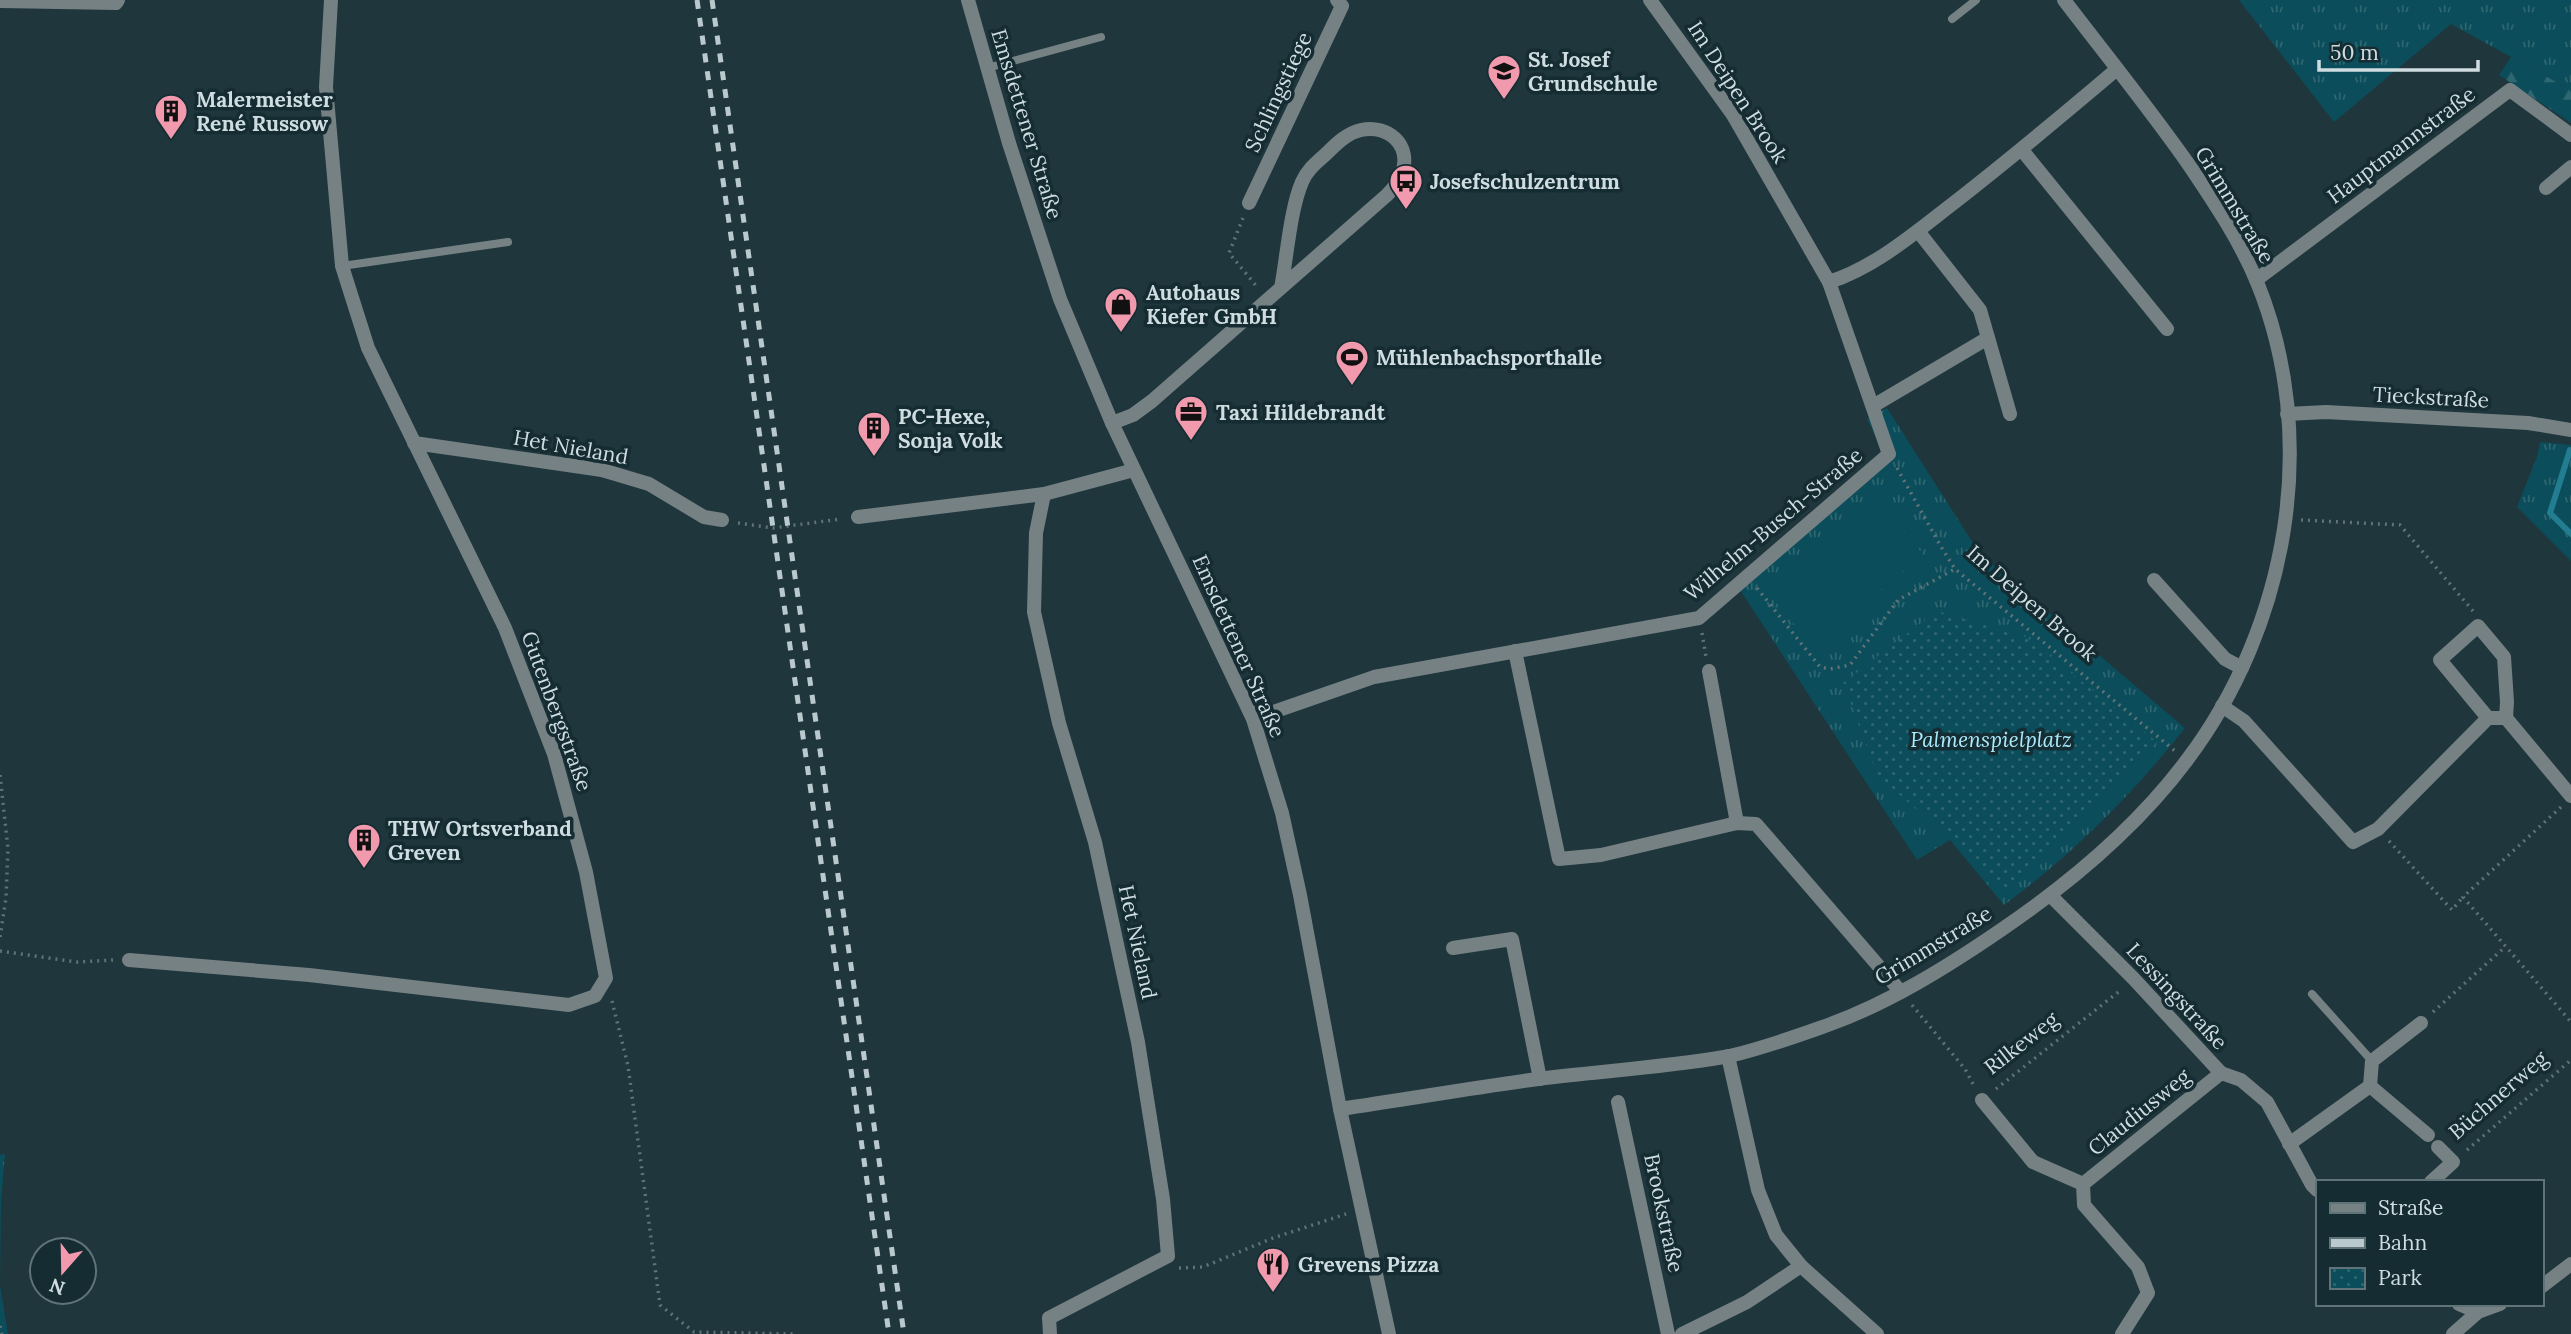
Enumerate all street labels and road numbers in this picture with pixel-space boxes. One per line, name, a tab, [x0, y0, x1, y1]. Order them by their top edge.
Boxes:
street label: Im Deipen Brook	[1682, 16, 1794, 169]
street label: Emsdettener Straße	[985, 26, 1069, 222]
street label: Schlingstiege	[1238, 28, 1318, 156]
street label: Hauptmannstraße	[2322, 80, 2480, 210]
street label: Grimmstraße	[2189, 142, 2281, 268]
street label: Tieckstraße	[2372, 380, 2490, 414]
street label: Het Nieland	[512, 424, 630, 470]
street label: Wilhelm-Busch-Straße	[1678, 441, 1868, 607]
street label: Im Deipen Brook	[1961, 539, 2103, 667]
street label: Emsdettener Straße	[1187, 550, 1291, 742]
street label: Gutenbergstraße	[516, 627, 598, 795]
street label: Het Nieland	[1113, 882, 1163, 1002]
street label: Grimmstraße	[1870, 899, 1996, 991]
street label: Lessingstraße	[2121, 937, 2233, 1055]
street label: Rilkeweg	[1978, 1005, 2064, 1080]
street label: Büchnerweg	[2443, 1044, 2553, 1145]
street label: Claudiusweg	[2082, 1062, 2196, 1161]
street label: Brookstraße	[1638, 1151, 1690, 1275]

